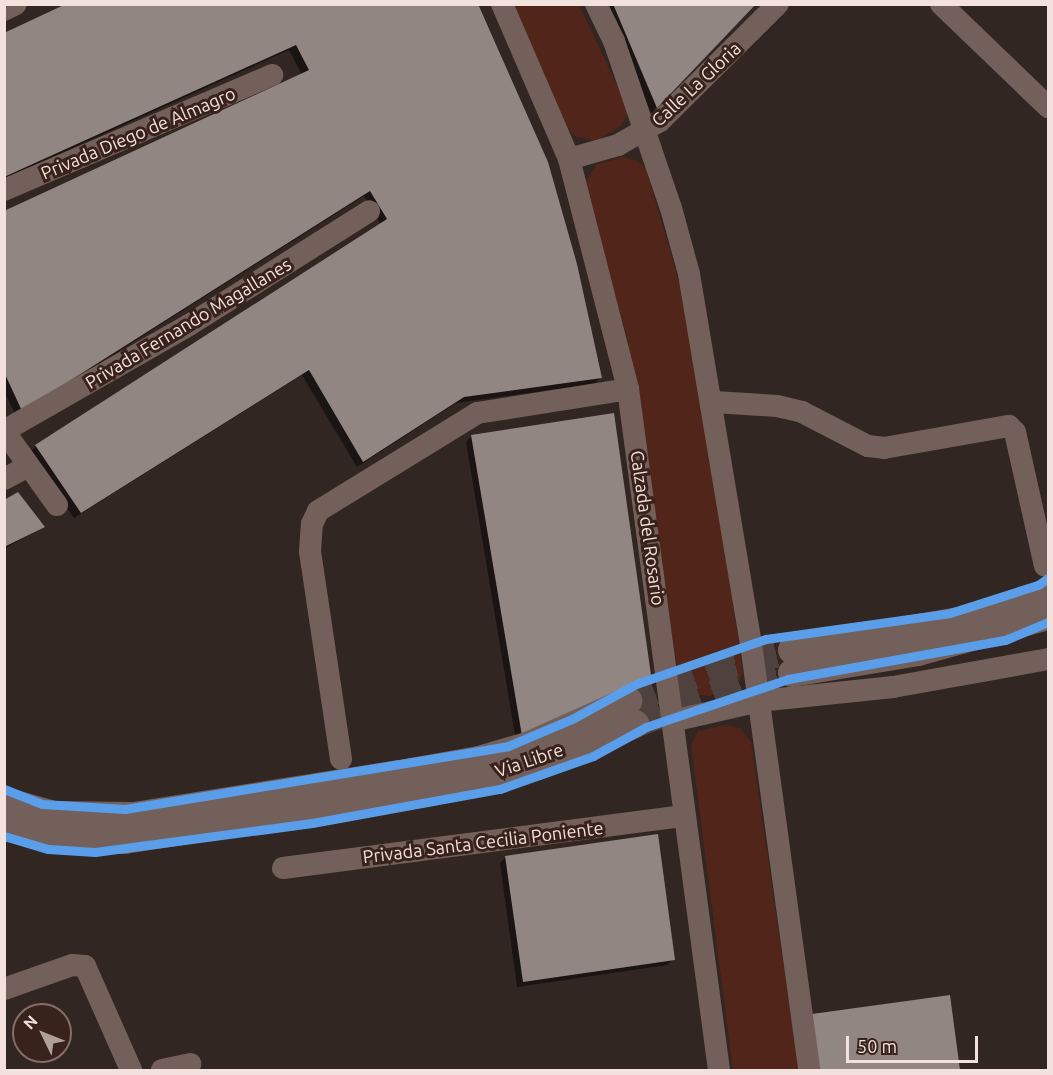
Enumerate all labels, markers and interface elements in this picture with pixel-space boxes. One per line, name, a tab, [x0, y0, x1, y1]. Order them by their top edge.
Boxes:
street label: Calle La Gloria	[647, 37, 745, 131]
street label: Privada Diego de Almagro	[37, 82, 239, 184]
street label: Privada Fernando Magallanes	[81, 253, 295, 393]
street label: Calzada del Rosario	[626, 449, 670, 607]
street label: Via Libre	[492, 738, 566, 782]
street label: Privada Santa Cecilia Poniente	[361, 817, 605, 867]
north arrow	[12, 1003, 72, 1063]
text: N	[20, 1012, 41, 1033]
scale bar	[849, 1024, 981, 1062]
text: 50 m	[857, 1036, 897, 1056]

